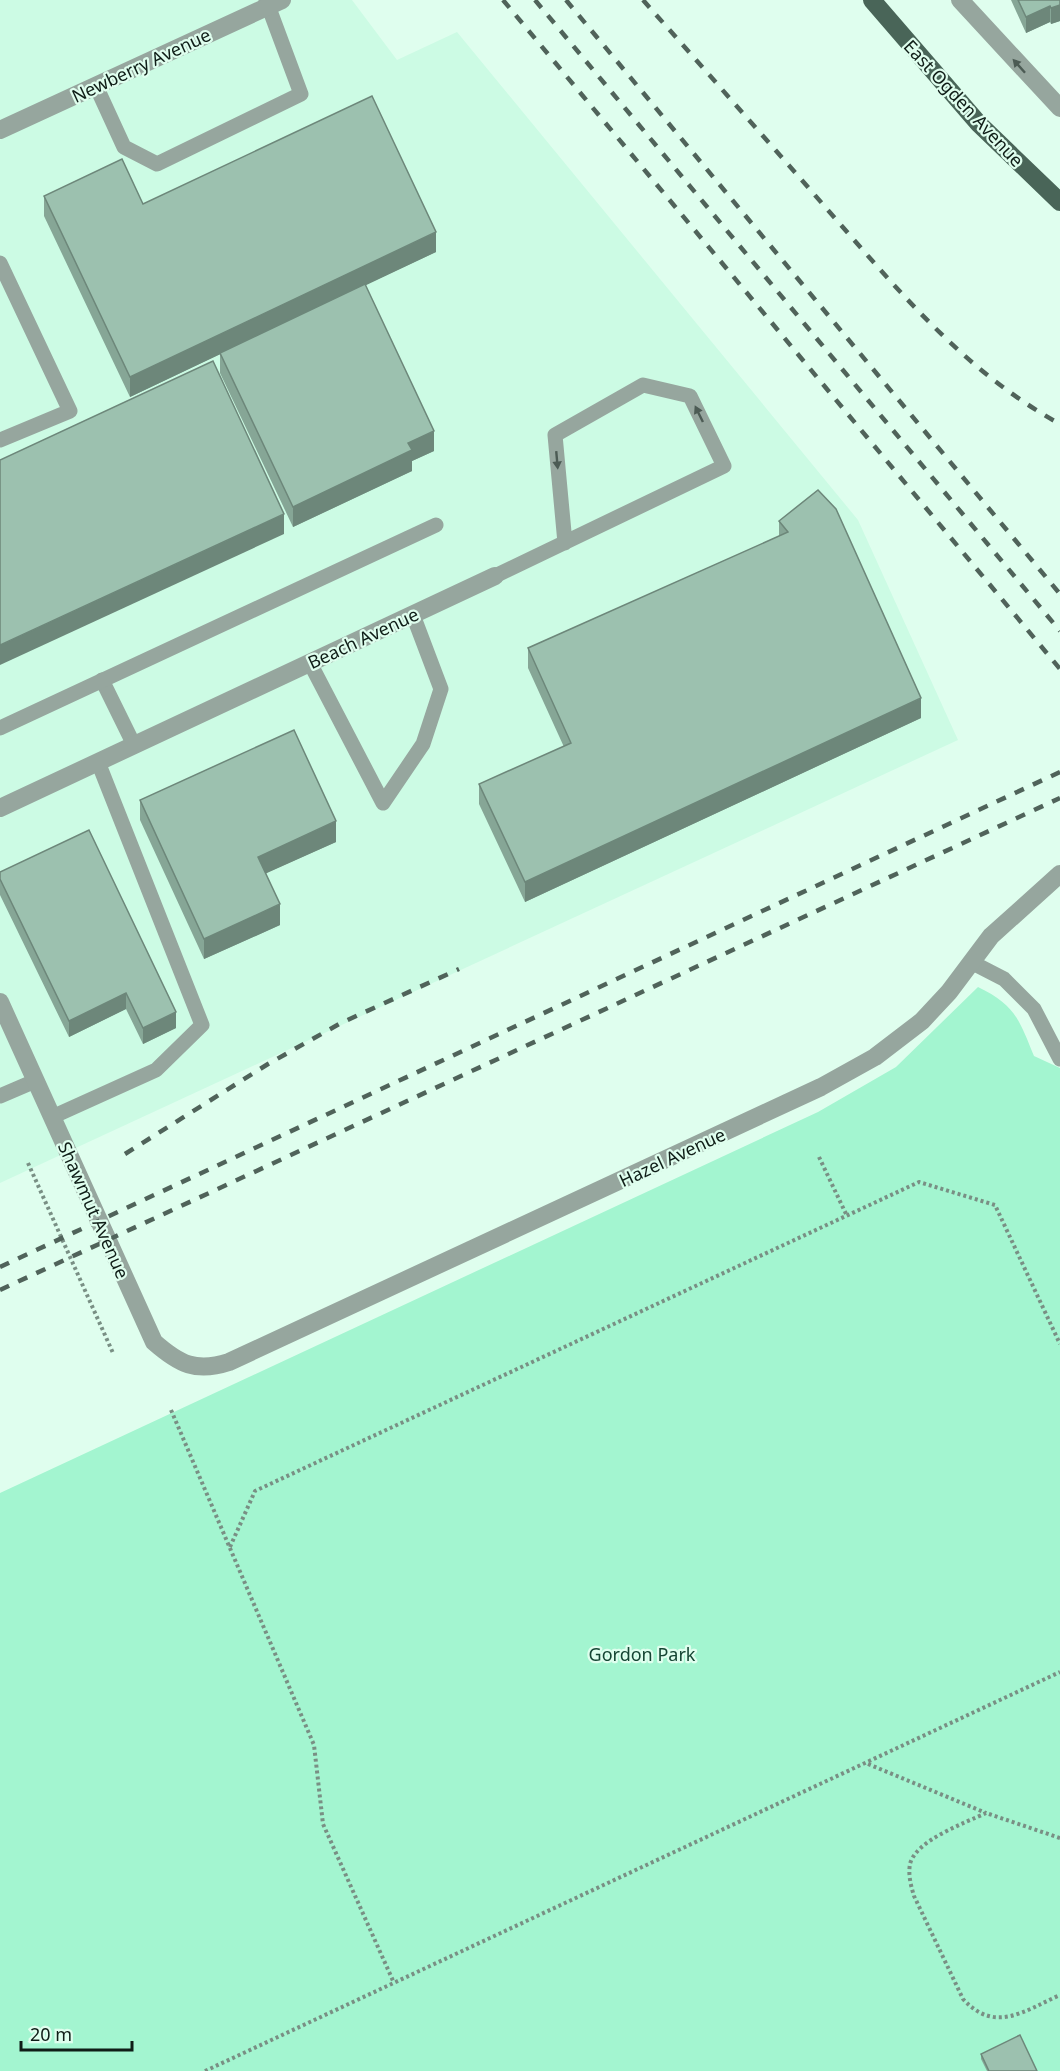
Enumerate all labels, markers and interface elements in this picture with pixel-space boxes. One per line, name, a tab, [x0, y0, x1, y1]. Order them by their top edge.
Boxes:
street label: Newberry Avenue	[68, 22, 214, 108]
street label: East Ogden Avenue	[899, 34, 1029, 172]
one-way arrow	[1013, 59, 1026, 74]
one-way arrow	[694, 405, 703, 422]
one-way arrow	[552, 451, 562, 470]
street label: Beach Avenue	[304, 602, 422, 674]
street label: Hazel Avenue	[615, 1122, 729, 1192]
street label: Shawmut Avenue	[53, 1138, 135, 1282]
park label: Gordon Park	[589, 1642, 696, 1666]
scale bar	[21, 2014, 132, 2052]
text: 20 m	[30, 2022, 72, 2046]

